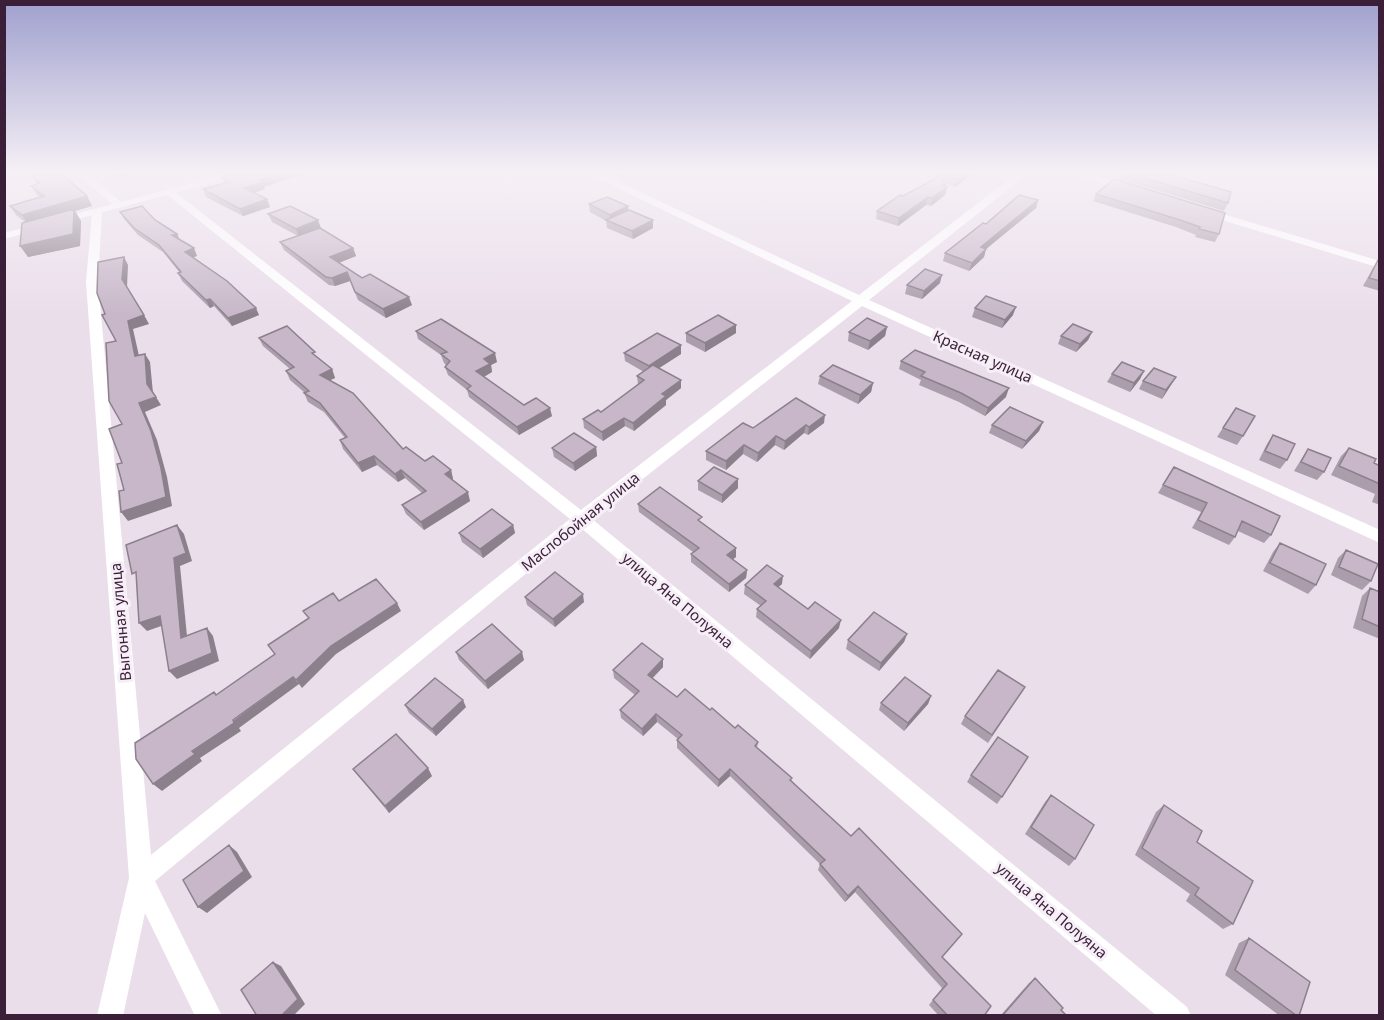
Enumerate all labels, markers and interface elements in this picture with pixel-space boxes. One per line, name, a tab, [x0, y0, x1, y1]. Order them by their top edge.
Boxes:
street label: Красная улица	[930, 325, 1036, 387]
street label: Маслобойная улица	[517, 467, 643, 575]
street label: улица Яна Полуяна	[618, 547, 738, 653]
street label: Выгонная улица	[105, 562, 135, 682]
street label: улица Яна Полуяна	[992, 857, 1112, 963]

